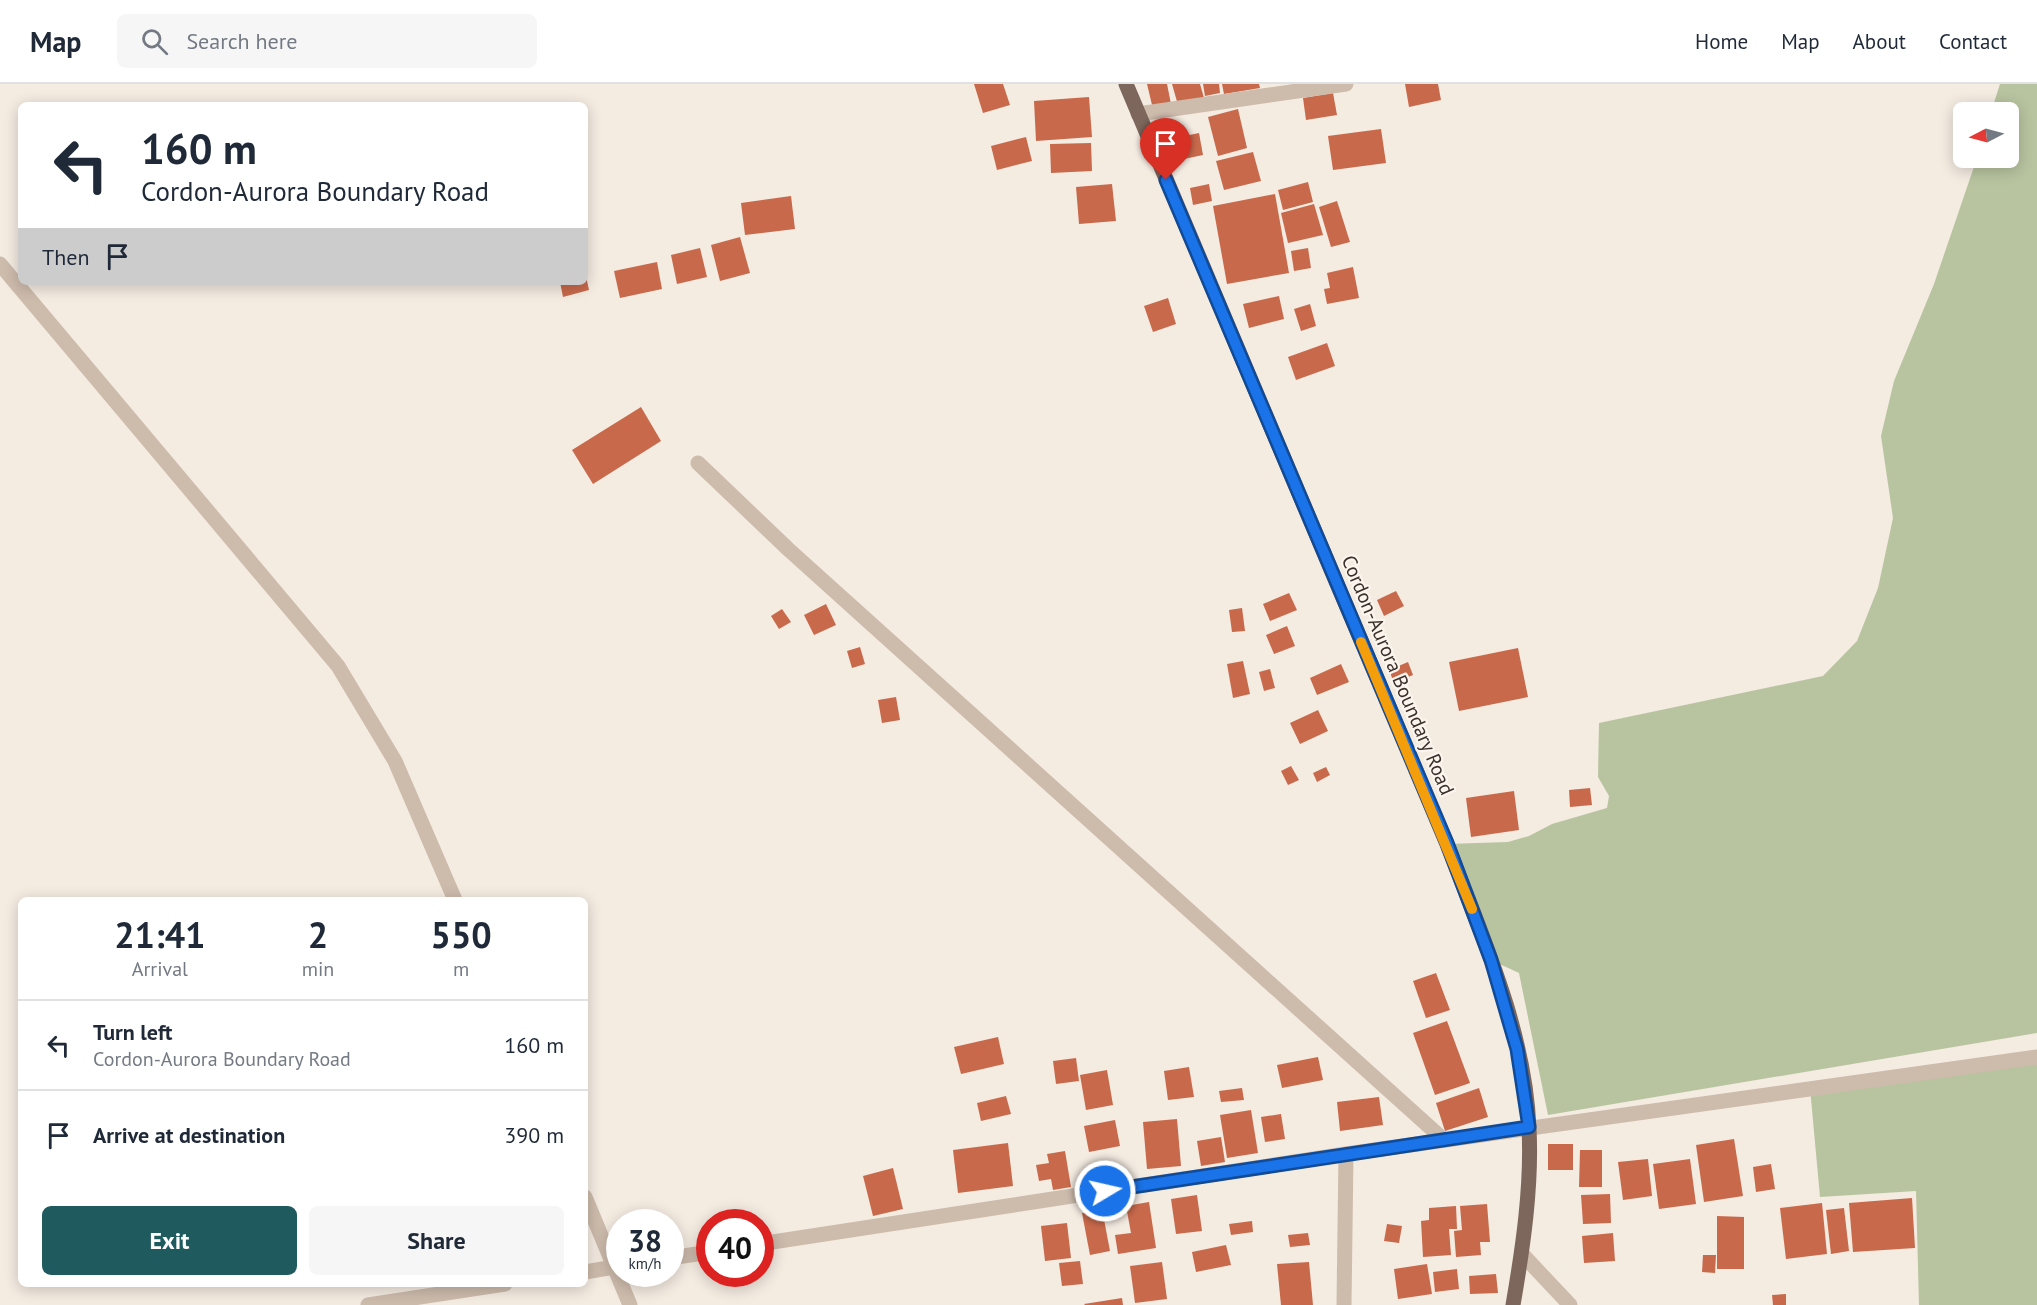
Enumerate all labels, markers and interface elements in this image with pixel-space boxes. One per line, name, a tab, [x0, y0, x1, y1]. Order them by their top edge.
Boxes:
search box	[117, 14, 537, 68]
text: Map	[30, 23, 81, 60]
icon: search	[138, 25, 171, 58]
text: Search here	[186, 27, 297, 55]
text: Home	[1695, 28, 1748, 55]
text: Map	[1781, 28, 1820, 55]
text: About	[1853, 28, 1906, 55]
text: Contact	[1939, 28, 2007, 55]
north arrow	[1953, 102, 2019, 168]
map controls	[1953, 102, 2019, 168]
pin	[1140, 118, 1191, 180]
text: 160 m	[141, 121, 257, 176]
icon: left	[42, 126, 120, 204]
icon: arrive	[1149, 127, 1182, 160]
text: Cordon-Aurora Boundary Road	[141, 174, 489, 208]
icon: arrive	[101, 240, 134, 273]
text: Then	[42, 243, 89, 271]
street label: Cordon-Aurora Boundary Road	[1336, 551, 1460, 799]
text: 21:41	[114, 911, 206, 958]
text: 2	[308, 911, 328, 958]
text: 550	[431, 911, 492, 958]
text: Arrival	[132, 956, 188, 982]
text: min	[302, 956, 334, 982]
text: m	[453, 956, 469, 982]
text: Turn left	[93, 1018, 173, 1046]
icon: left	[42, 1029, 75, 1062]
text: 160 m	[504, 1031, 564, 1059]
text: Cordon-Aurora Boundary Road	[93, 1046, 351, 1072]
icon: arrive	[42, 1119, 75, 1152]
text: Arrive at destination	[93, 1121, 285, 1149]
text: 390 m	[504, 1121, 564, 1149]
position arrow	[1073, 1159, 1137, 1223]
button: Exit	[42, 1206, 297, 1275]
button: Share	[309, 1206, 564, 1275]
speed limit sign: 40	[696, 1209, 774, 1287]
text: 38	[628, 1221, 662, 1260]
text: km/h	[629, 1254, 661, 1273]

